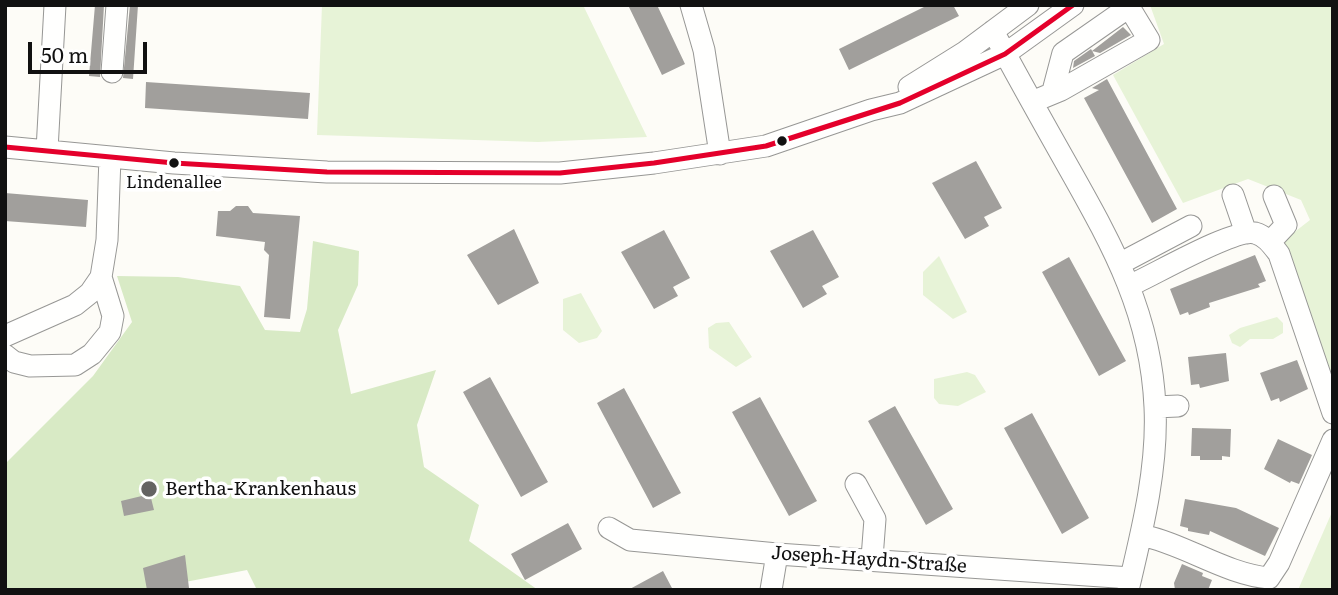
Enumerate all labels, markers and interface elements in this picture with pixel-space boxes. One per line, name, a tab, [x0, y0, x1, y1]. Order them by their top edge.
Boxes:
scale bar	[32, 28, 150, 72]
text: 50 m	[41, 38, 88, 69]
unlabelled marker	[775, 134, 789, 148]
marker: Lindenallee	[167, 156, 181, 170]
place label: Lindenallee	[126, 173, 222, 193]
place label: Bertha-Krankenhaus	[165, 478, 356, 500]
marker: Bertha-Krankenhaus	[139, 479, 159, 499]
street label: Joseph-Haydn-Straße	[770, 542, 968, 578]

